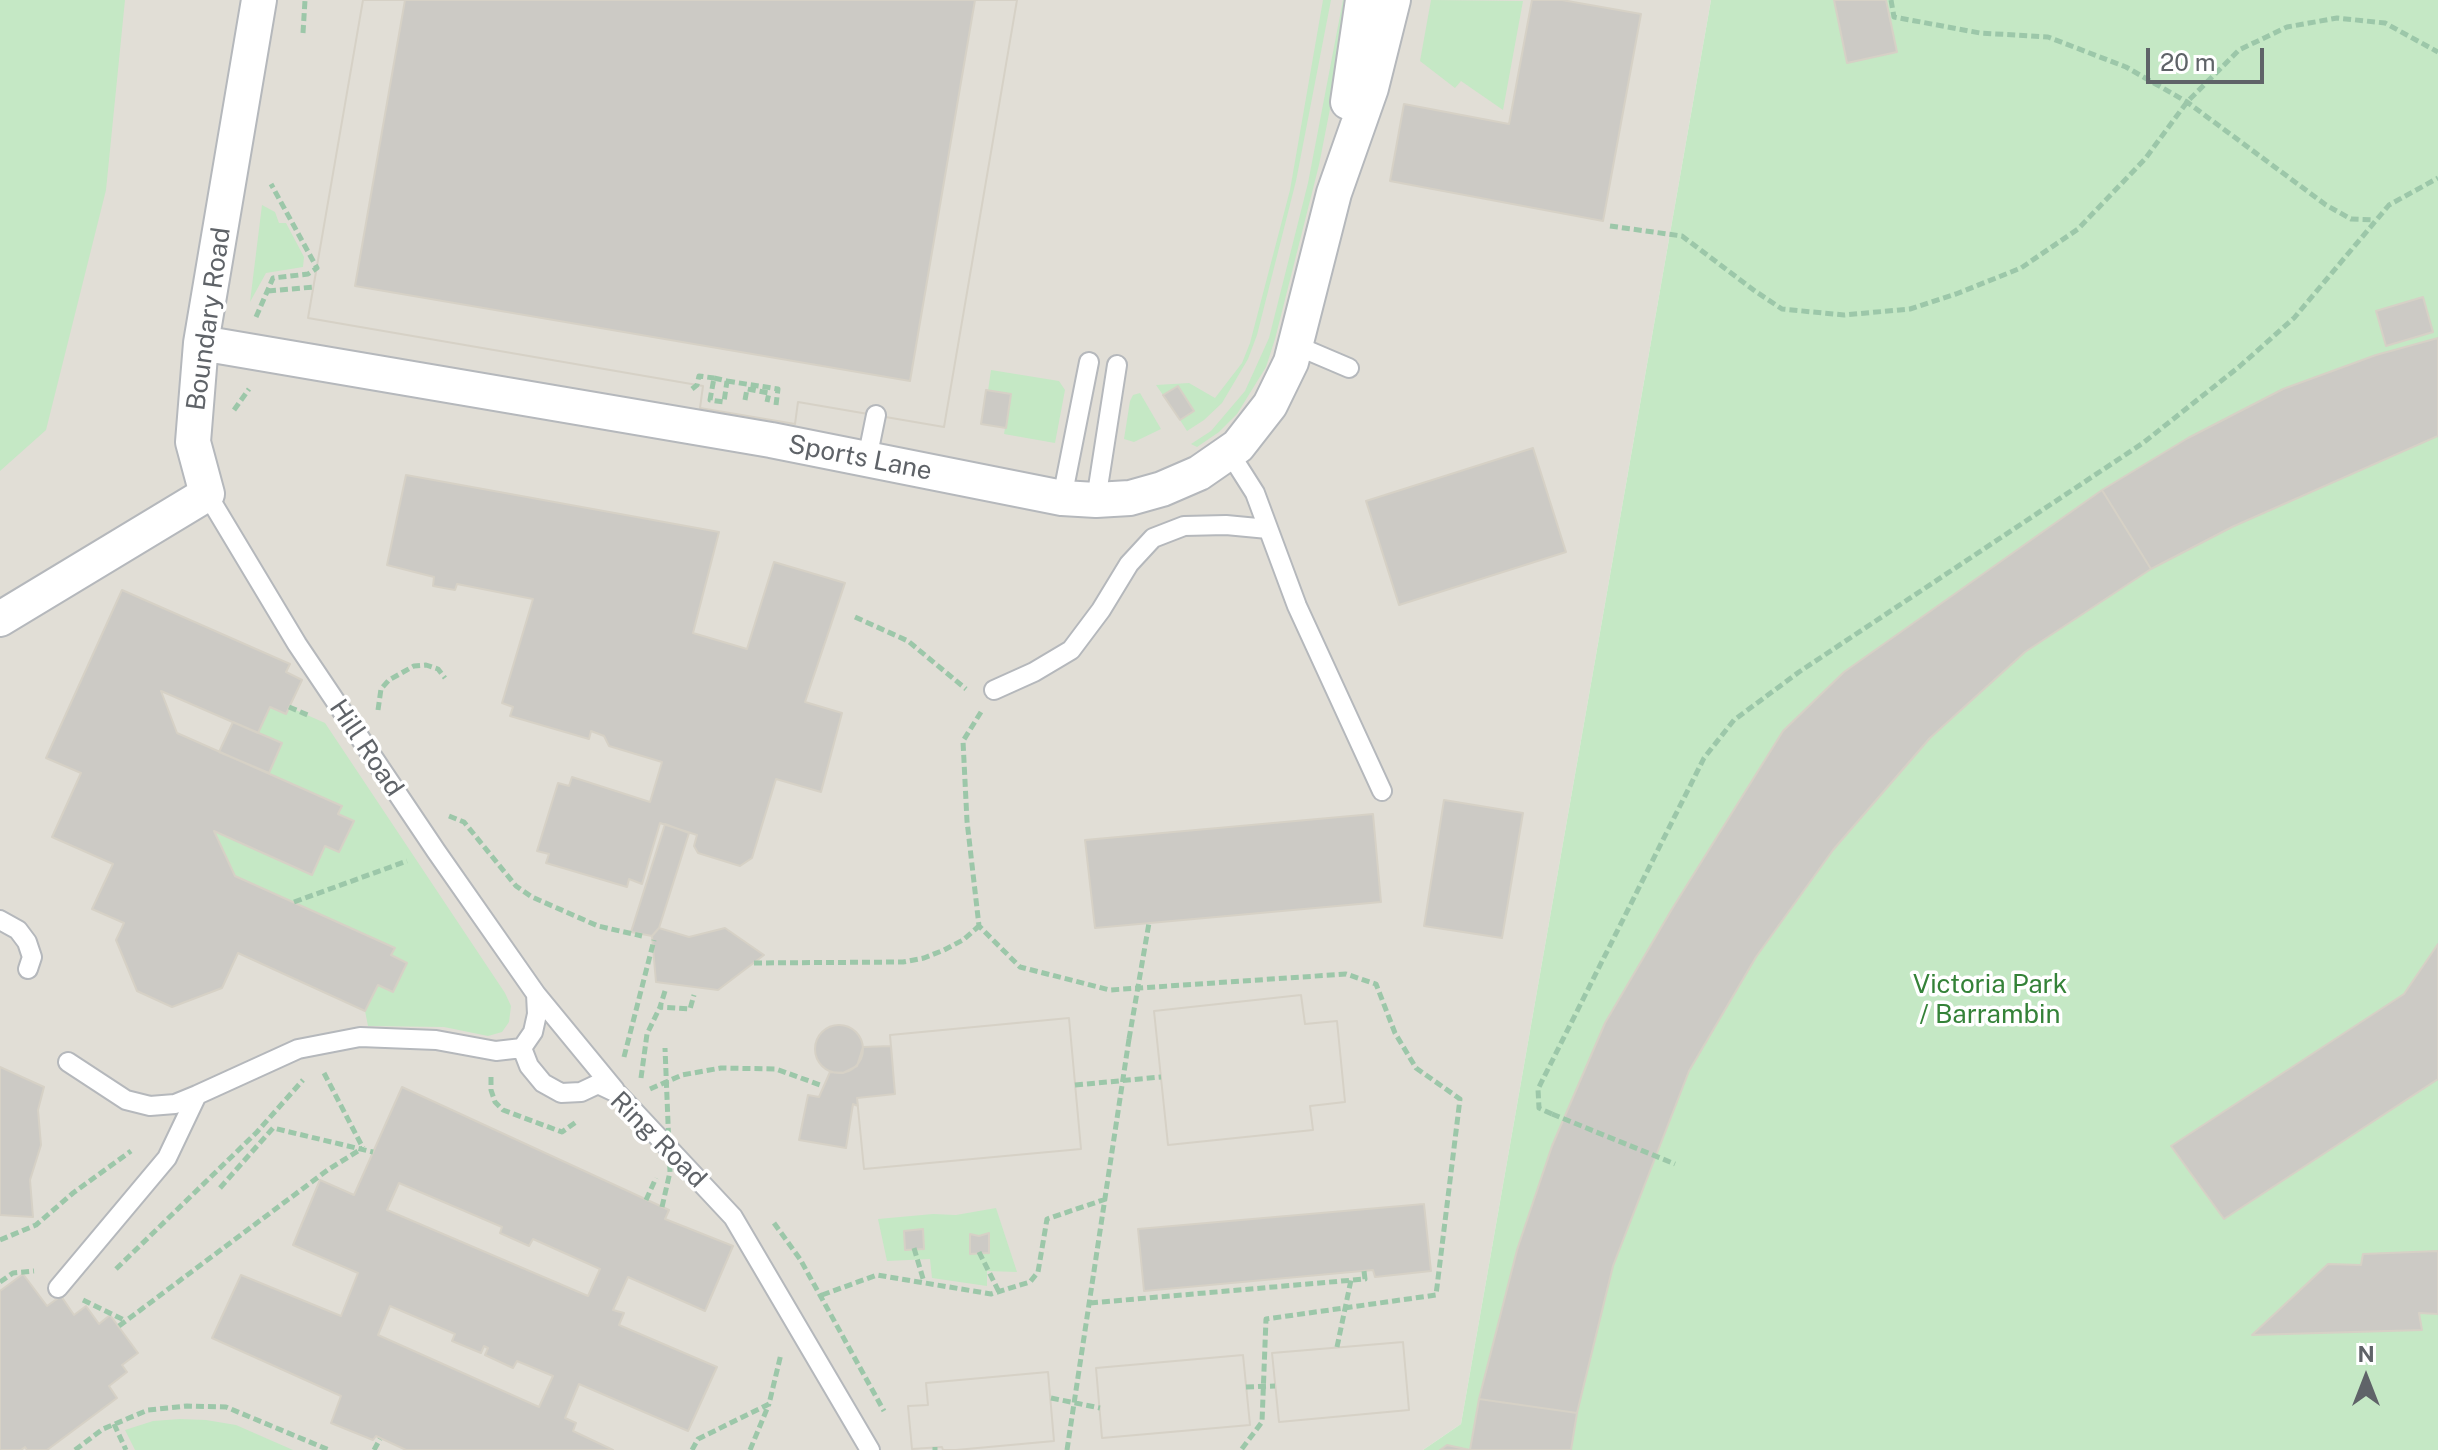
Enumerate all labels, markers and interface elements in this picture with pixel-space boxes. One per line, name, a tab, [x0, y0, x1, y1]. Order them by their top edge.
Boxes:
scale bar	[2150, 32, 2268, 82]
text: 20 m	[2160, 48, 2216, 76]
street label: Boundary Road	[181, 225, 237, 413]
street label: Sports Lane	[786, 429, 934, 487]
street label: Hill Road	[322, 694, 410, 802]
park label: Victoria Park / Barrambin	[1913, 969, 2067, 1030]
street label: Ring Road	[603, 1085, 713, 1195]
north arrow	[2326, 1338, 2406, 1418]
text: N	[2357, 1341, 2375, 1367]

